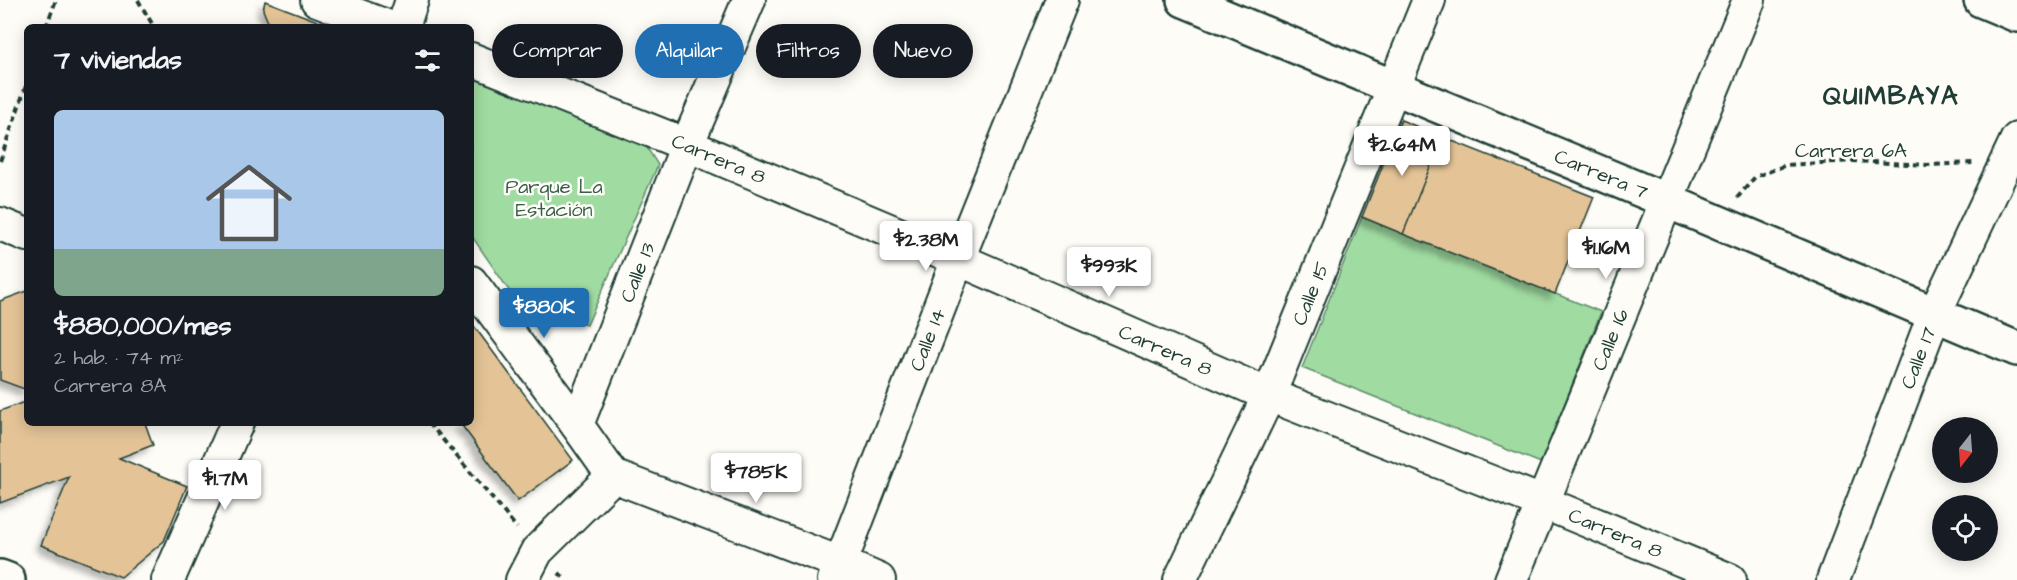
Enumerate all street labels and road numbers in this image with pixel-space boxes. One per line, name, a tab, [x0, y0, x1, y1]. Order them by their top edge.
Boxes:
street label: Carrera 8	[667, 127, 770, 192]
street label: Carrera 6A	[1795, 137, 1907, 165]
street label: Carrera 7	[1550, 143, 1652, 206]
street label: Calle 13	[614, 238, 662, 307]
street label: Calle 15	[1286, 258, 1337, 330]
street label: Calle 14	[903, 304, 953, 375]
street label: Calle 16	[1585, 304, 1636, 375]
street label: Carrera 8	[1114, 318, 1216, 383]
street label: Calle 17	[1894, 323, 1943, 393]
street label: Carrera 8	[1564, 502, 1667, 566]

